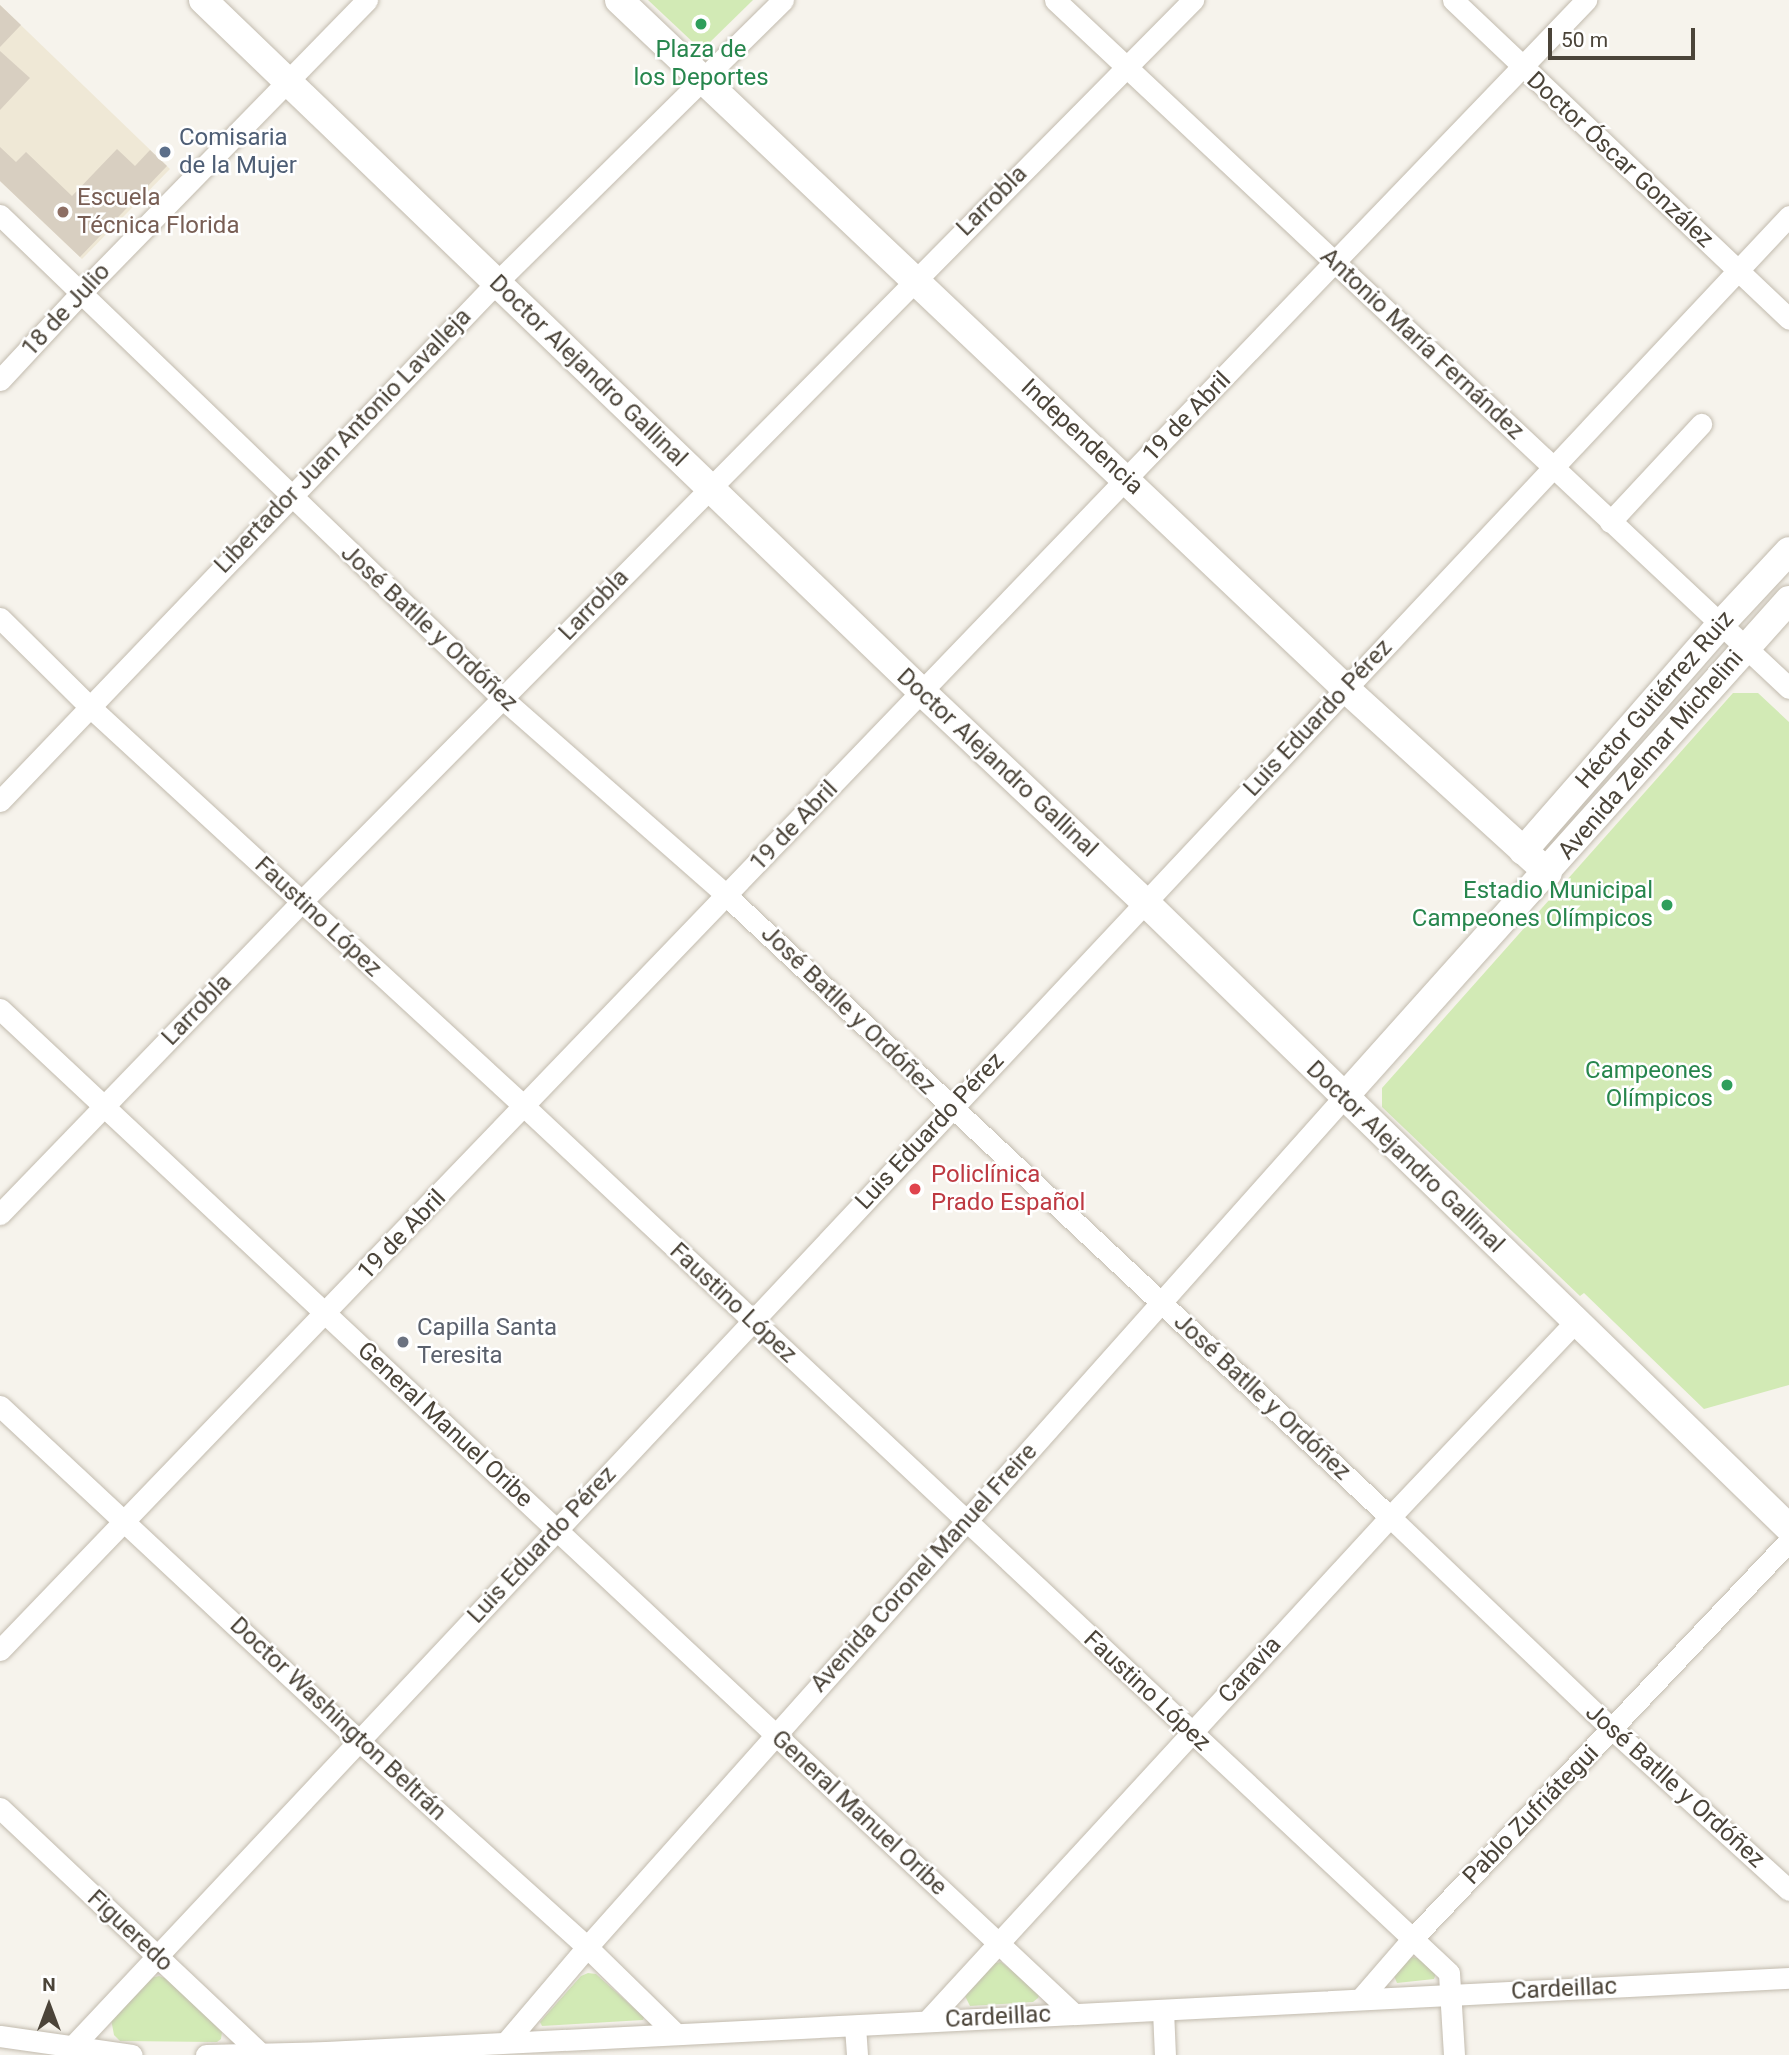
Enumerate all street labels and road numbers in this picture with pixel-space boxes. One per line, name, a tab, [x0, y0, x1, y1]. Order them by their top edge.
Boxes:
street label: Doctor Óscar González	[1521, 66, 1719, 254]
street label: Larrobla	[951, 160, 1033, 242]
street label: Antonio María Fernández	[1314, 242, 1530, 446]
street label: 18 de Julio	[16, 257, 116, 363]
street label: Doctor Alejandro Gallinal	[483, 269, 693, 473]
street label: Libertador Juan Antonio Lavalleja	[209, 303, 477, 579]
street label: 19 de Abril	[1137, 366, 1237, 468]
street label: Independencia	[1015, 373, 1149, 501]
street label: José Batlle y Ordóñez	[335, 539, 523, 717]
street label: Larrobla	[553, 563, 635, 647]
street label: Héctor Gutiérrez Ruiz	[1570, 605, 1740, 795]
street label: Luis Eduardo Pérez	[1238, 633, 1398, 803]
street label: Avenida Zelmar Michelini	[1552, 644, 1750, 866]
street label: Doctor Alejandro Gallinal	[891, 663, 1103, 863]
street label: 19 de Abril	[744, 775, 844, 877]
street label: Faustino López	[249, 851, 387, 983]
street label: José Batlle y Ordóñez	[755, 919, 941, 1101]
street label: Larrobla	[156, 968, 238, 1052]
street label: Luis Eduardo Pérez	[850, 1046, 1010, 1216]
street label: Doctor Alejandro Gallinal	[1300, 1055, 1510, 1259]
street label: 19 de Abril	[352, 1184, 452, 1286]
street label: Faustino López	[664, 1237, 802, 1369]
street label: José Batlle y Ordóñez	[1168, 1308, 1356, 1486]
street label: General Manuel Oribe	[351, 1336, 539, 1514]
street label: Avenida Coronel Manuel Freire	[805, 1438, 1043, 1698]
street label: Luis Eduardo Pérez	[462, 1460, 622, 1630]
street label: Doctor Washington Beltrán	[224, 1611, 452, 1827]
street label: Faustino López	[1078, 1625, 1216, 1757]
street label: Caravia	[1213, 1631, 1287, 1709]
street label: José Batlle y Ordóñez	[1580, 1698, 1770, 1874]
street label: General Manuel Oribe	[765, 1724, 953, 1902]
street label: Pablo Zufriátegui	[1457, 1739, 1605, 1891]
street label: Figueredo	[81, 1884, 179, 1978]
street label: Cardeillac	[1510, 1972, 1618, 2006]
street label: Cardeillac	[944, 2000, 1052, 2034]

